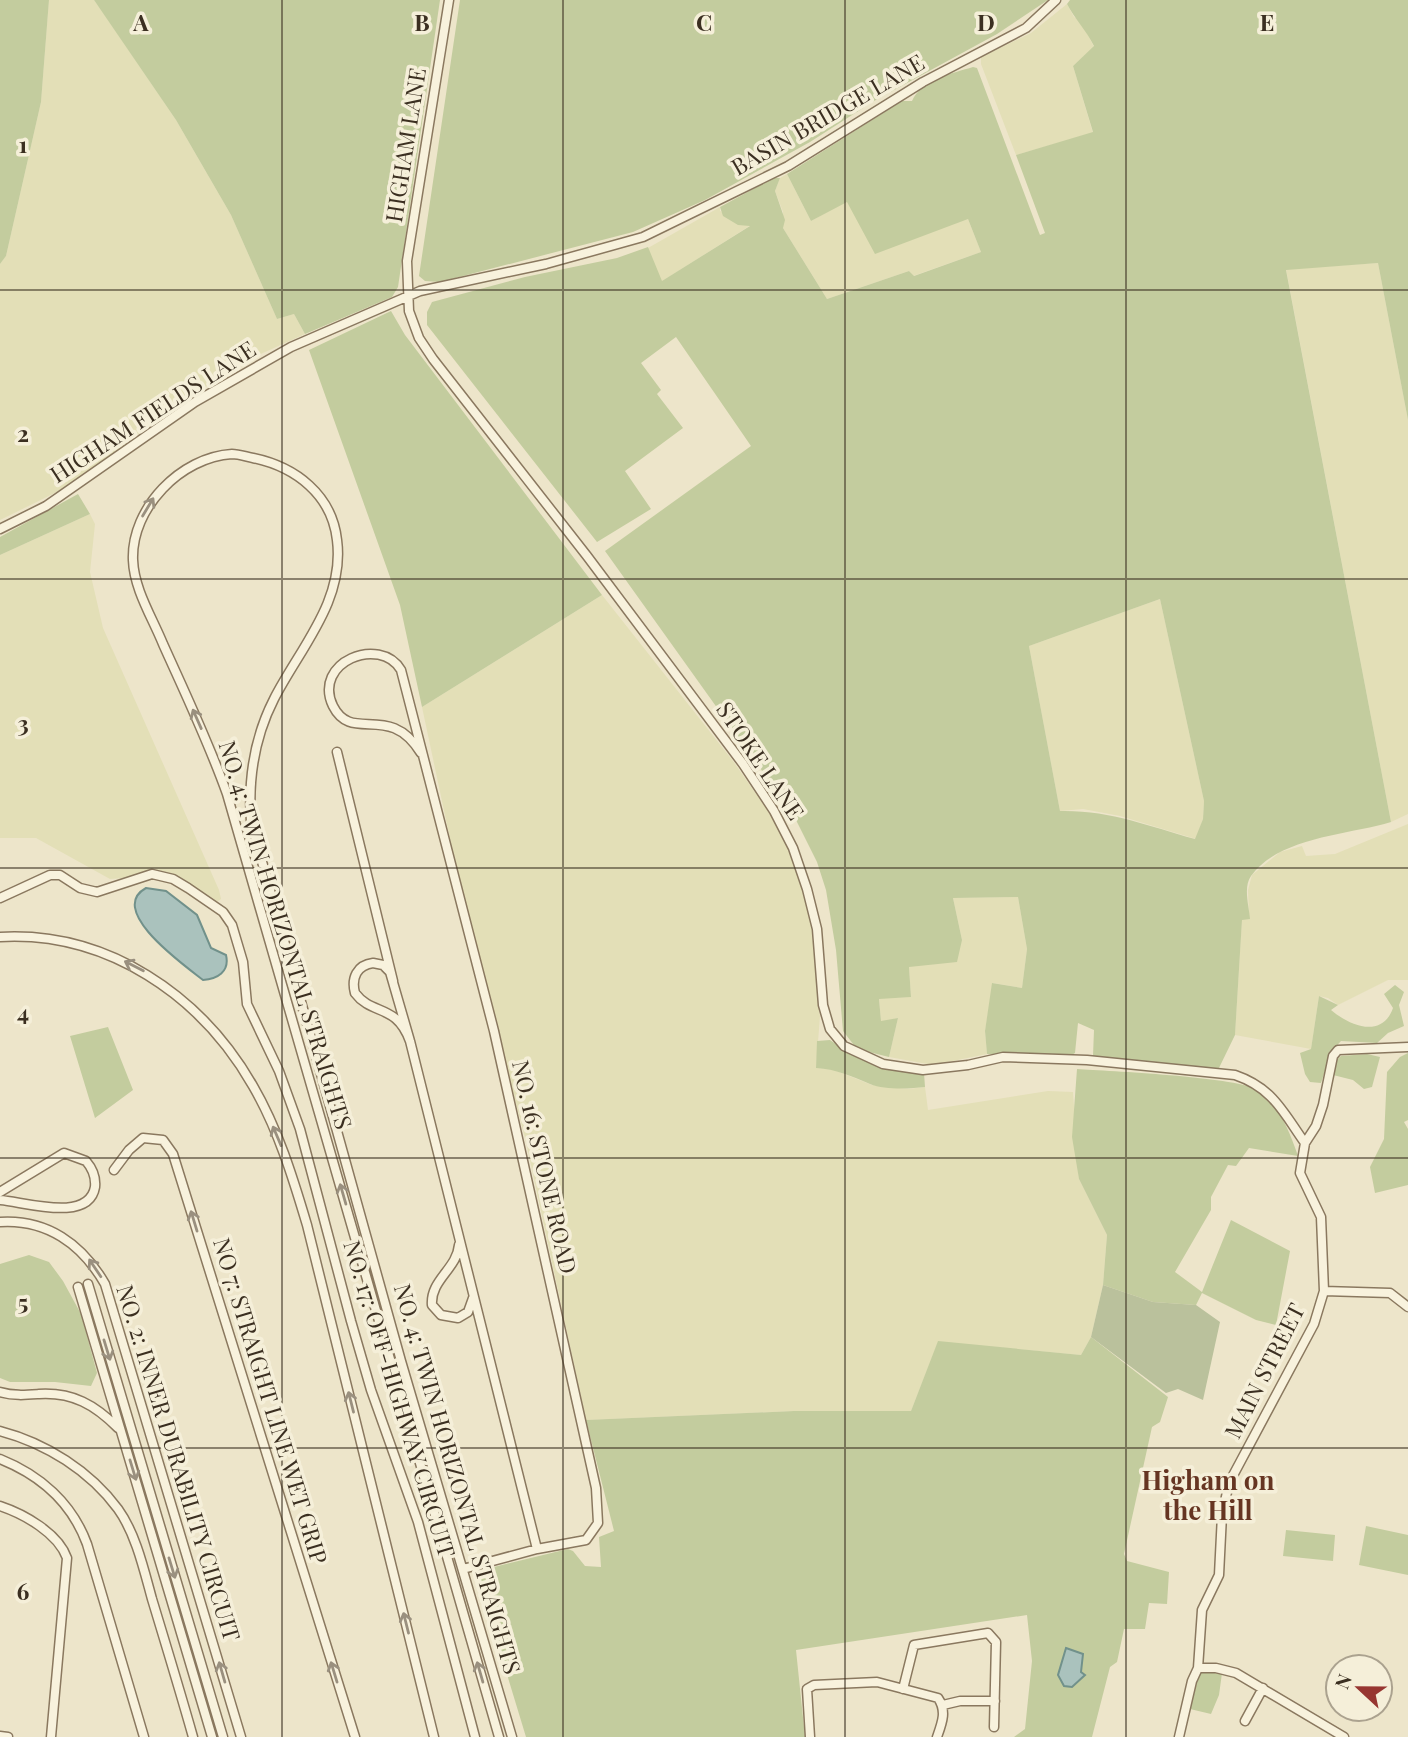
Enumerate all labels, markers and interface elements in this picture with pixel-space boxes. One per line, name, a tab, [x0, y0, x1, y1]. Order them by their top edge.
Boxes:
text: A	[132, 6, 149, 37]
text: B	[414, 6, 430, 37]
text: C	[696, 6, 712, 37]
text: D	[977, 6, 995, 37]
text: E	[1260, 6, 1274, 37]
street label: BASIN BRIDGE LANE	[725, 46, 929, 182]
street label: HIGHAM LANE	[377, 65, 432, 224]
text: 1	[19, 128, 28, 159]
street label: HIGHAM FIELDS LANE	[43, 333, 261, 489]
text: 2	[17, 417, 29, 448]
one-way arrow	[141, 498, 155, 518]
street label: STOKE LANE	[710, 695, 812, 825]
text: 3	[17, 707, 29, 738]
one-way arrow	[190, 709, 203, 730]
street label: NO. 4: TWIN HORIZONTAL STRAIGHTS	[212, 737, 360, 1133]
one-way arrow	[124, 959, 145, 972]
text: 4	[17, 996, 29, 1027]
street label: NO. 16: STONE ROAD	[506, 1057, 585, 1276]
one-way arrow	[270, 1126, 283, 1148]
one-way arrow	[335, 1183, 348, 1205]
one-way arrow	[186, 1210, 199, 1232]
street label: NO 7: STRAIGHT LINE WET GRIP	[207, 1234, 336, 1567]
street label: NO. 17: OFF-HIGHWAY CIRCUIT	[337, 1236, 463, 1561]
one-way arrow	[88, 1259, 102, 1279]
street label: NO. 4: TWIN HORIZONTAL STRAIGHTS	[388, 1280, 529, 1677]
street label: NO. 2: INNER DURABILITY CIRCUIT	[110, 1281, 248, 1644]
text: 5	[18, 1286, 28, 1317]
street label: MAIN STREET	[1216, 1297, 1311, 1443]
one-way arrow	[102, 1339, 115, 1361]
one-way arrow	[344, 1392, 357, 1414]
one-way arrow	[127, 1458, 140, 1480]
district label: Higham on the Hill	[1142, 1462, 1274, 1527]
one-way arrow	[167, 1557, 180, 1579]
text: 6	[17, 1575, 30, 1606]
one-way arrow	[399, 1612, 412, 1635]
north arrow	[1324, 1653, 1394, 1723]
one-way arrow	[214, 1661, 227, 1683]
one-way arrow	[327, 1661, 340, 1683]
one-way arrow	[473, 1661, 486, 1683]
text: N	[1328, 1670, 1357, 1692]

